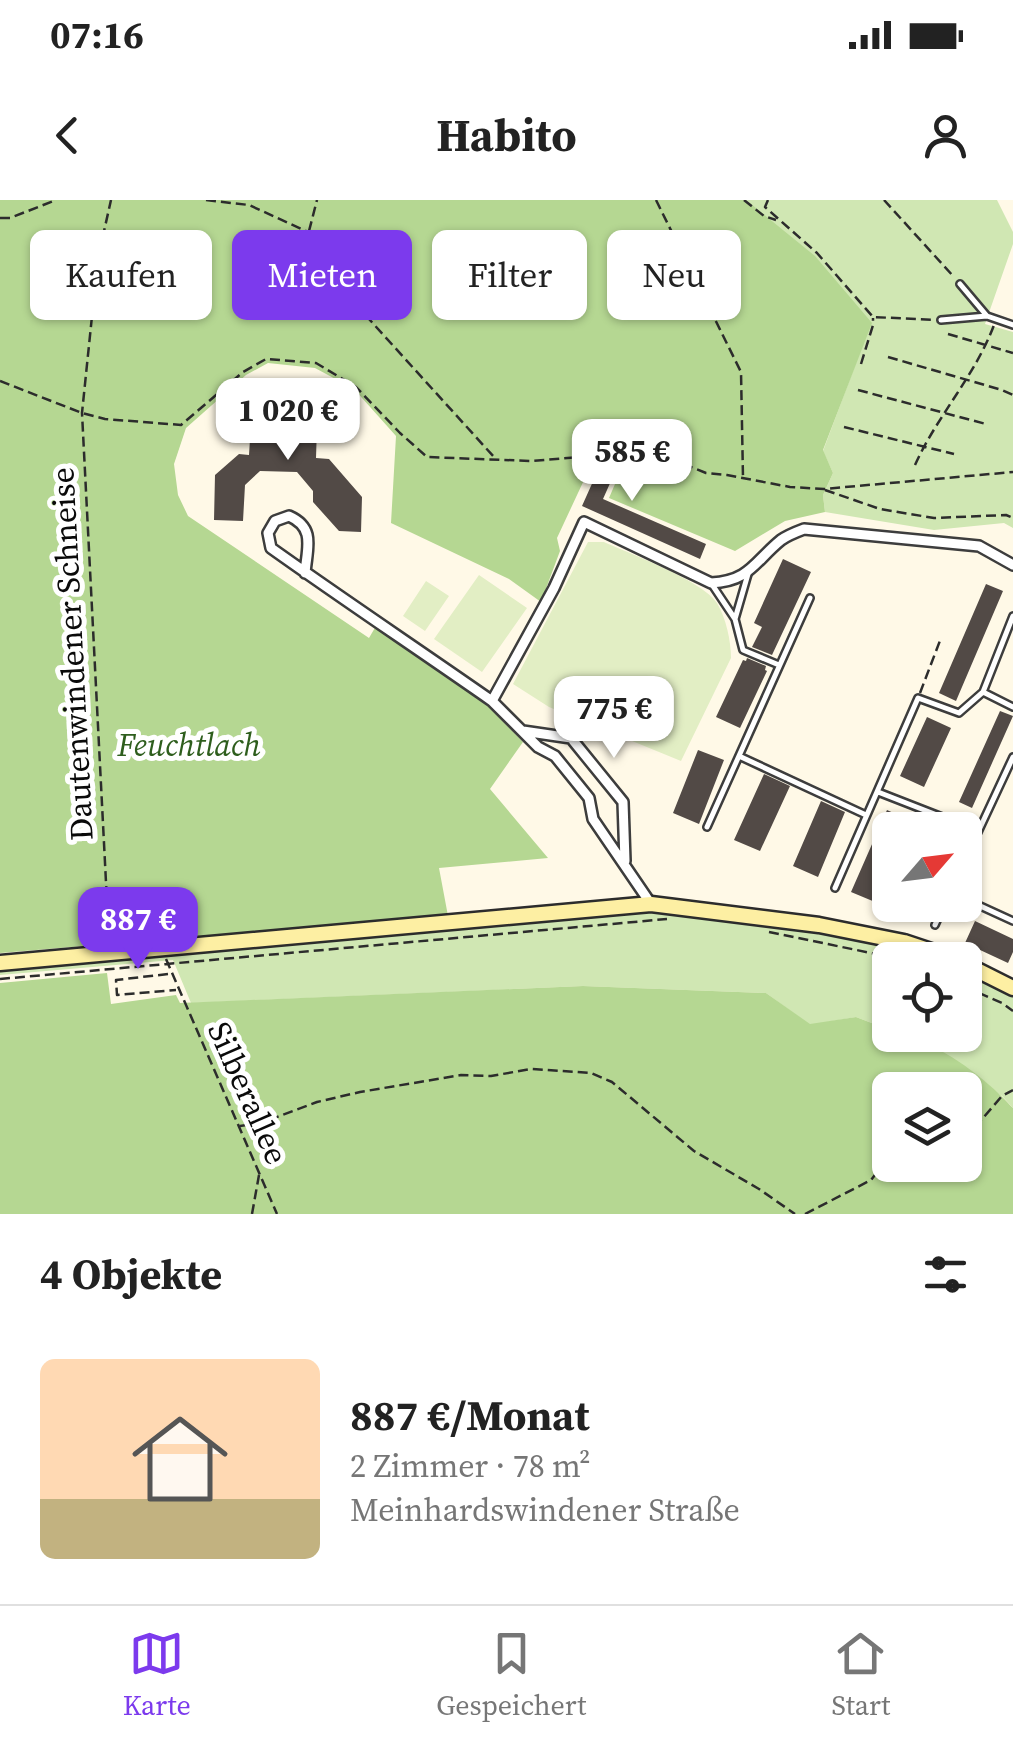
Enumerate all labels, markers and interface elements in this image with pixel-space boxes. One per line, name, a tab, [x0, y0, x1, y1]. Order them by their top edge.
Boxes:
text: 07:16	[50, 9, 144, 61]
text: Habito	[436, 104, 577, 166]
icon: back	[40, 108, 95, 163]
icon: person	[918, 108, 973, 163]
chip: Kaufen	[30, 230, 212, 320]
chip: Mieten	[232, 230, 412, 320]
chip: Filter	[432, 230, 587, 320]
chip: Neu	[607, 230, 741, 320]
pin: 1 020 €	[196, 378, 380, 463]
text: 1 020 €	[238, 388, 338, 432]
pin: 585 €	[562, 419, 702, 504]
text: 585 €	[594, 429, 670, 473]
street label: Dautenwindener Schneise	[40, 466, 104, 842]
pin: 775 €	[544, 676, 684, 761]
text: 775 €	[576, 686, 652, 730]
park label: Feuchtlach	[116, 723, 261, 767]
north arrow	[872, 812, 982, 922]
map controls	[872, 812, 982, 1182]
pin: 887 €	[68, 887, 208, 972]
text: 887 €	[100, 897, 176, 941]
button: locate	[872, 942, 982, 1052]
street label: Silberallee	[197, 1015, 299, 1171]
button: layers	[872, 1072, 982, 1182]
text: 4 Objekte	[40, 1245, 222, 1303]
icon: filters	[918, 1247, 973, 1302]
text: 887 €/Monat	[350, 1386, 589, 1444]
icon: home	[120, 1399, 240, 1519]
text: 2 Zimmer · 78 m²	[350, 1444, 591, 1488]
text: Meinhardswindener Straße	[350, 1488, 740, 1532]
tab: Karte	[123, 1626, 191, 1724]
tab: Gespeichert	[436, 1626, 586, 1724]
tab: Start	[832, 1626, 890, 1724]

